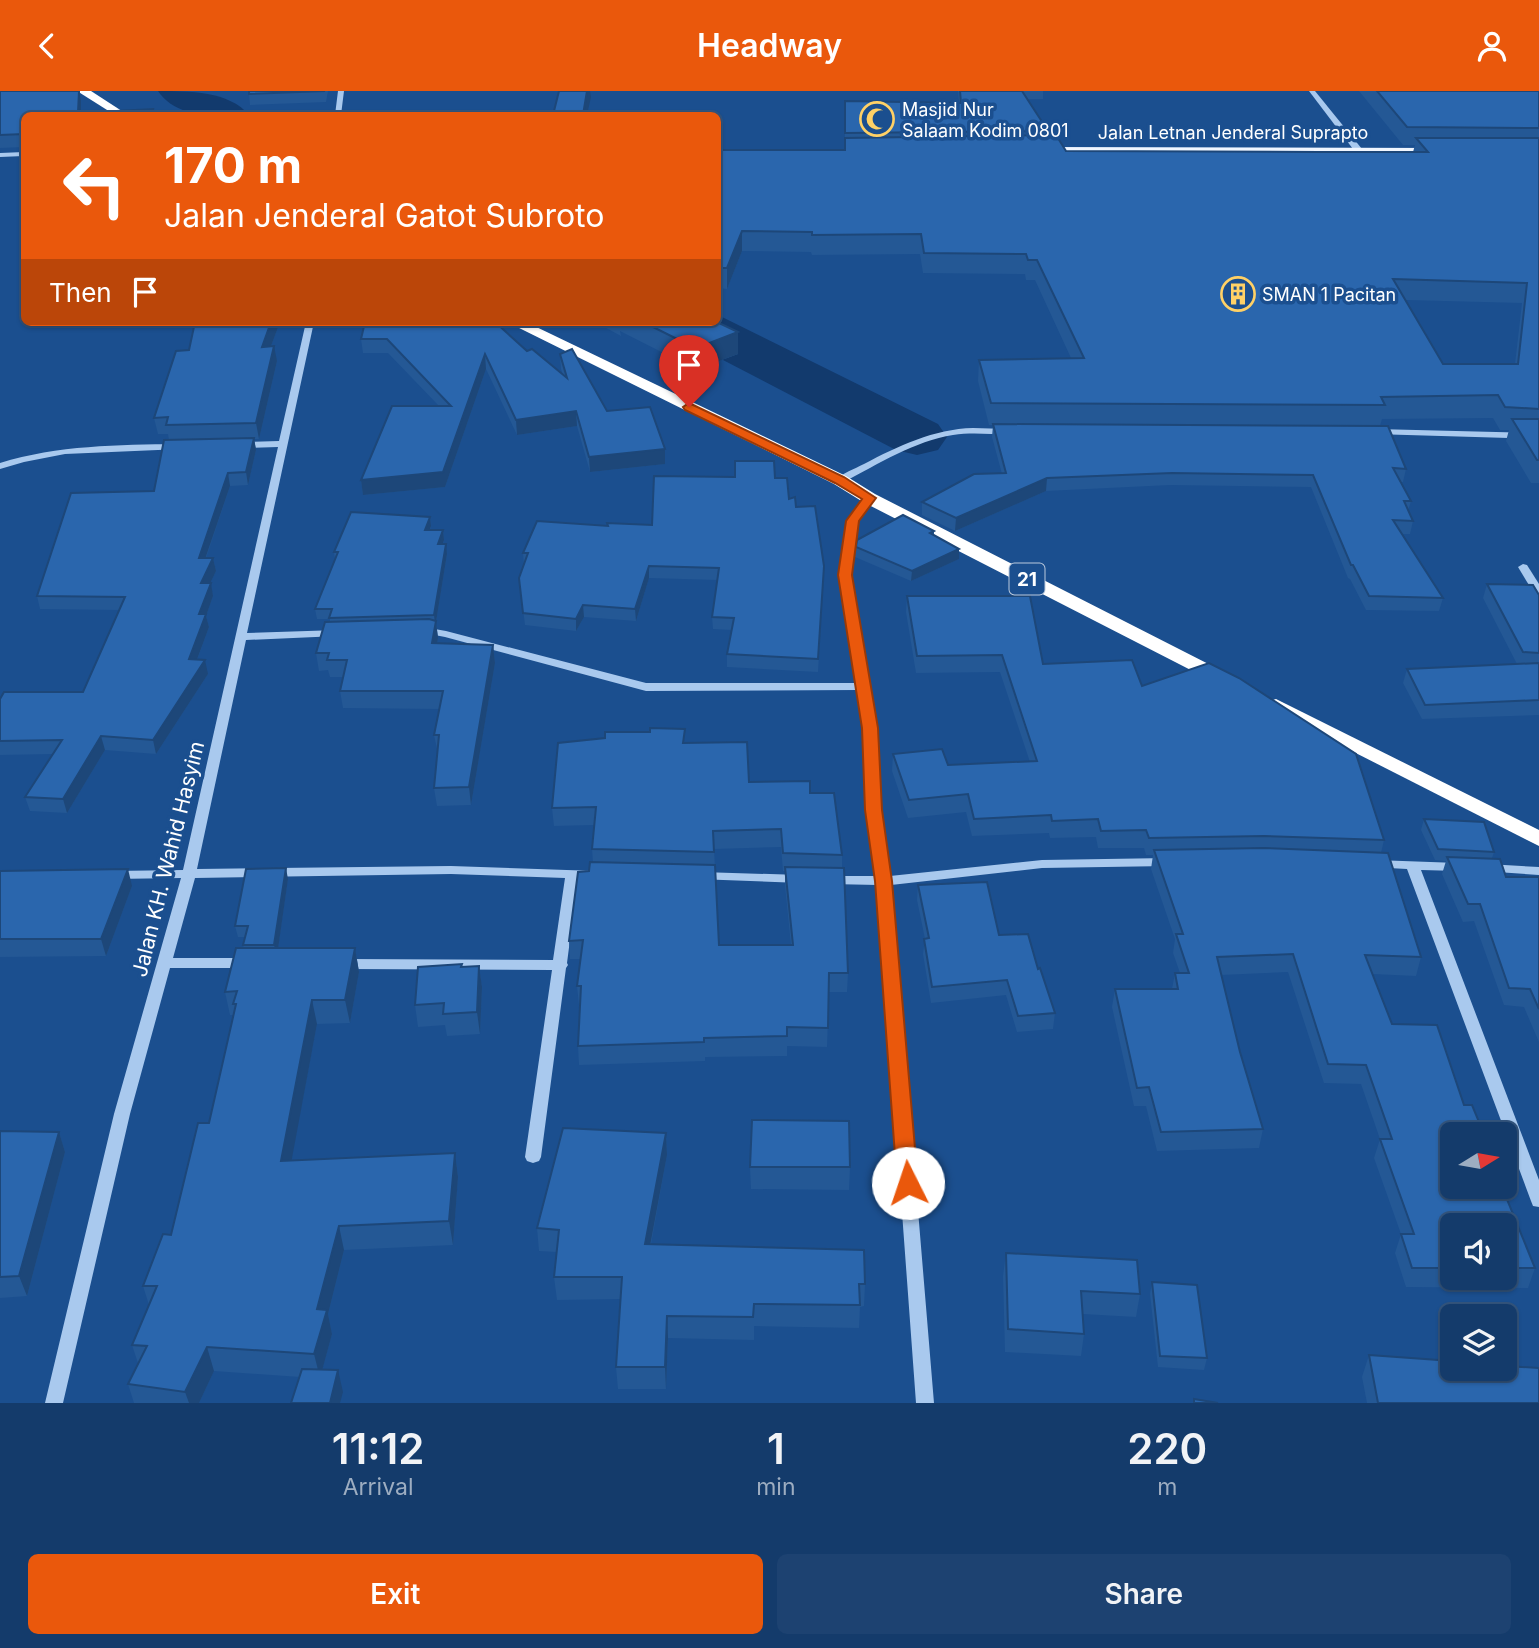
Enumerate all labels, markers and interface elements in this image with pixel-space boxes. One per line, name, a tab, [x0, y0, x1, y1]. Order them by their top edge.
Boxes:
text: Headway	[697, 26, 842, 65]
icon: back	[28, 27, 66, 65]
icon: person	[1473, 27, 1511, 65]
place label: Masjid Nur Salaam Kodim 0801	[902, 99, 1069, 141]
mosque icon: Masjid Nur Salaam Kodim 0801	[858, 100, 896, 138]
street label: Jalan Letnan Jenderal Suprapto	[1098, 122, 1368, 143]
text: 170 m	[164, 136, 302, 195]
icon: left	[49, 140, 140, 231]
text: Jalan Jenderal Gatot Subroto	[164, 196, 604, 235]
icon: arrive	[126, 273, 164, 311]
building icon: SMAN 1 Pacitan	[1219, 275, 1257, 313]
text: Then	[49, 277, 112, 308]
place label: SMAN 1 Pacitan	[1262, 284, 1396, 305]
pin	[659, 335, 719, 407]
icon: arrive	[670, 346, 708, 384]
road number: 21	[1010, 563, 1044, 594]
street label: Jalan KH. Wahid Hasyim	[127, 739, 209, 979]
north arrow	[1440, 1122, 1517, 1199]
map controls	[1440, 1122, 1517, 1381]
position arrow	[871, 1146, 945, 1220]
button: sound	[1440, 1213, 1517, 1290]
button: layers	[1440, 1304, 1517, 1381]
text: 11:12	[332, 1423, 425, 1474]
text: 1	[767, 1423, 785, 1474]
text: 220	[1127, 1423, 1207, 1474]
text: Arrival	[343, 1473, 414, 1501]
text: min	[756, 1473, 796, 1501]
text: m	[1157, 1473, 1177, 1501]
button: Exit	[28, 1554, 763, 1634]
button: Share	[777, 1554, 1511, 1634]

